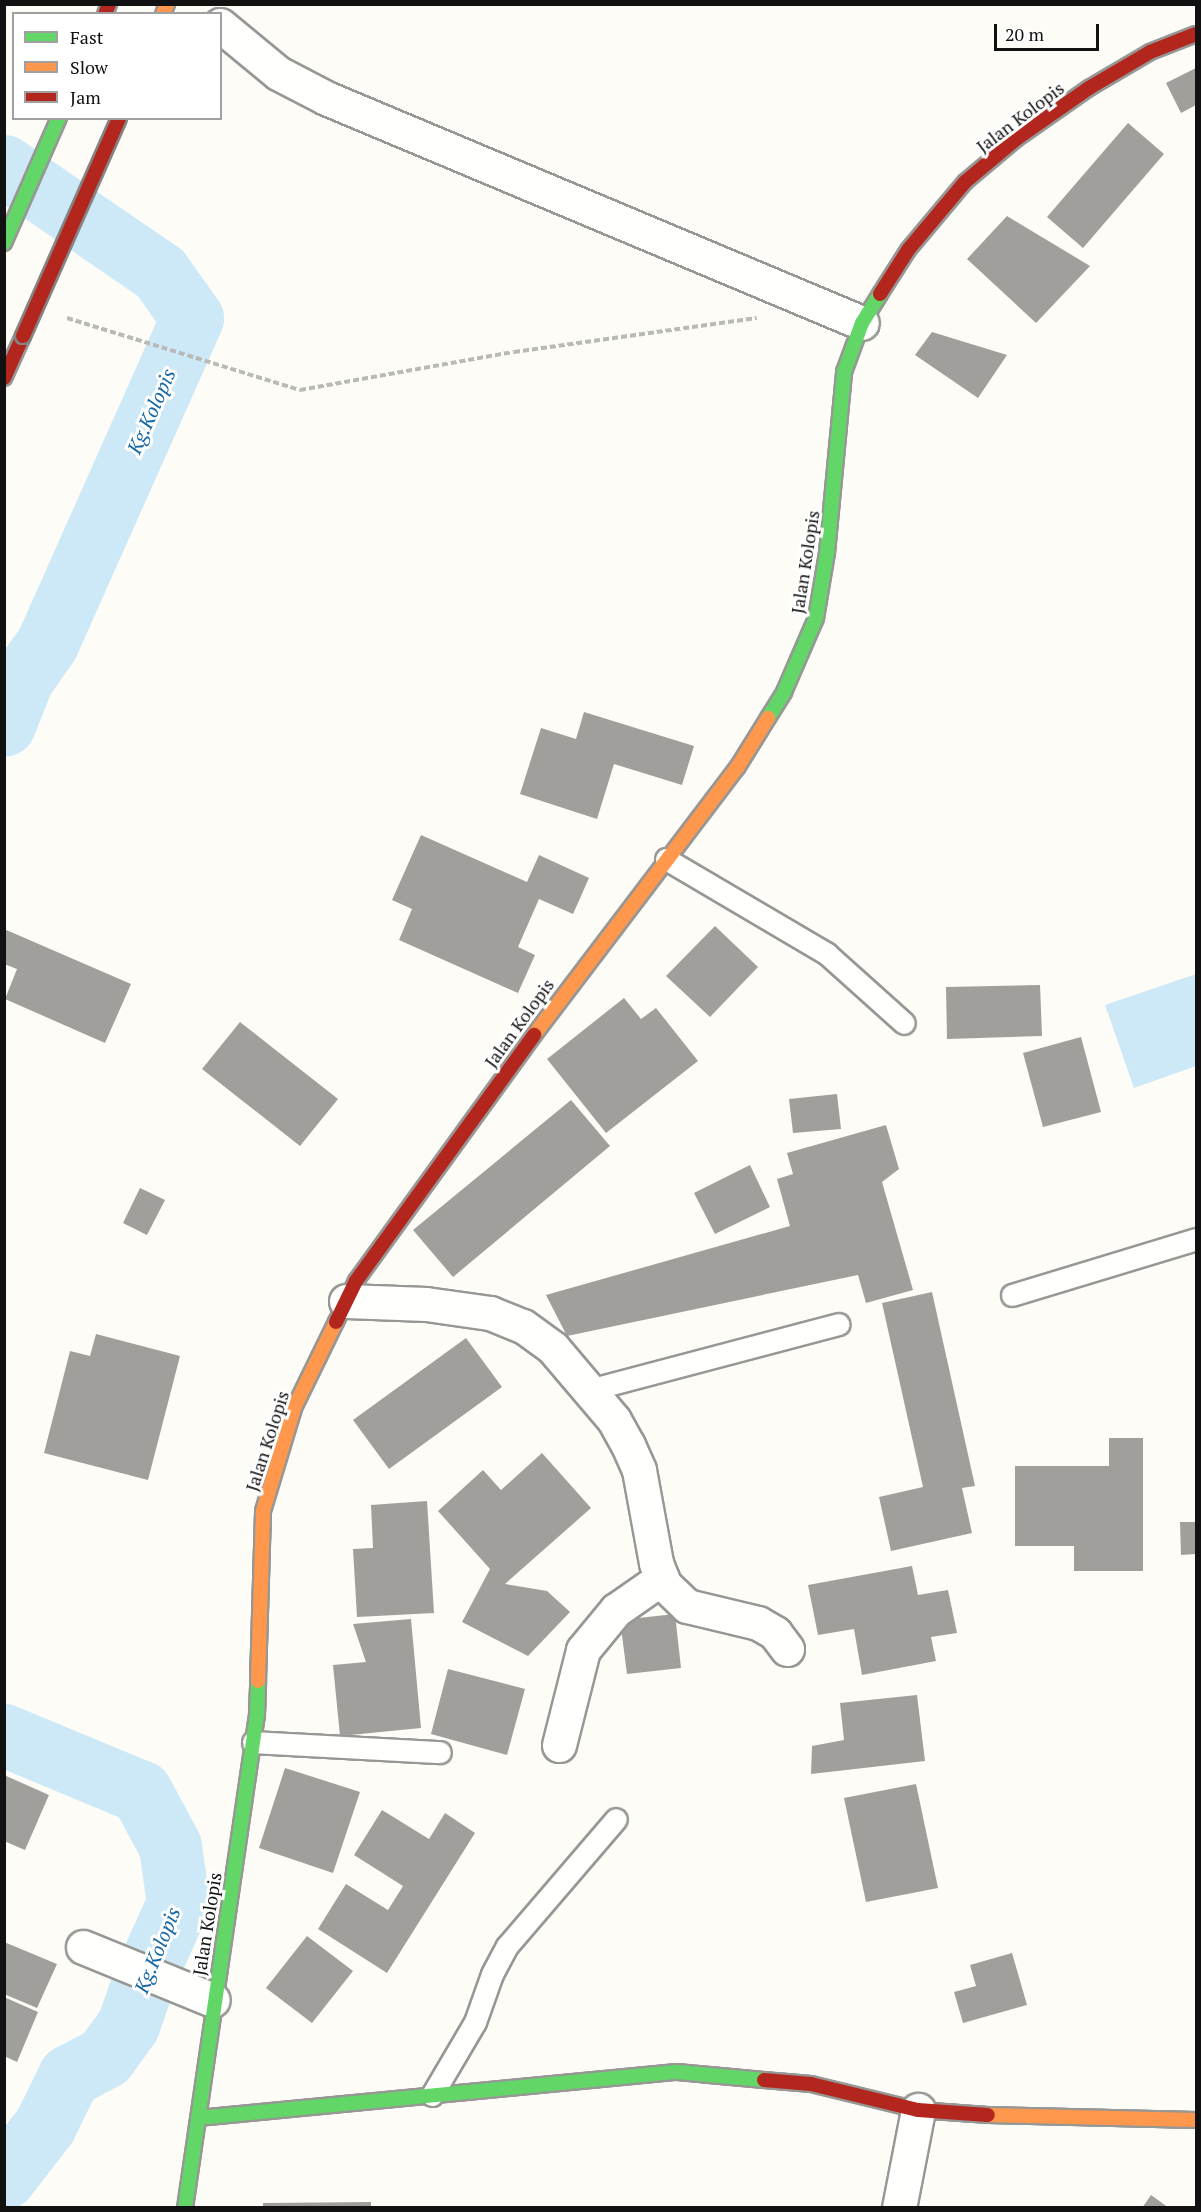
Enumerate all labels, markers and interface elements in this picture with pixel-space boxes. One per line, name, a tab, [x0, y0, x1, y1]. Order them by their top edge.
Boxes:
legend	[12, 12, 222, 120]
scale bar	[997, 12, 1102, 50]
text: 20 m	[1005, 22, 1044, 46]
text: Fast	[70, 25, 103, 49]
text: Slow	[70, 55, 108, 79]
street label: Jalan Kolopis	[972, 77, 1068, 157]
text: Jam	[70, 85, 101, 109]
water label: Kg.Kolopis	[122, 365, 180, 457]
street label: Jalan Kolopis	[786, 509, 824, 615]
street label: Jalan Kolopis	[480, 974, 558, 1072]
street label: Jalan Kolopis	[241, 1388, 293, 1494]
street label: Jalan Kolopis	[188, 1871, 226, 1977]
water label: Kg.Kolopis	[129, 1904, 185, 1996]

